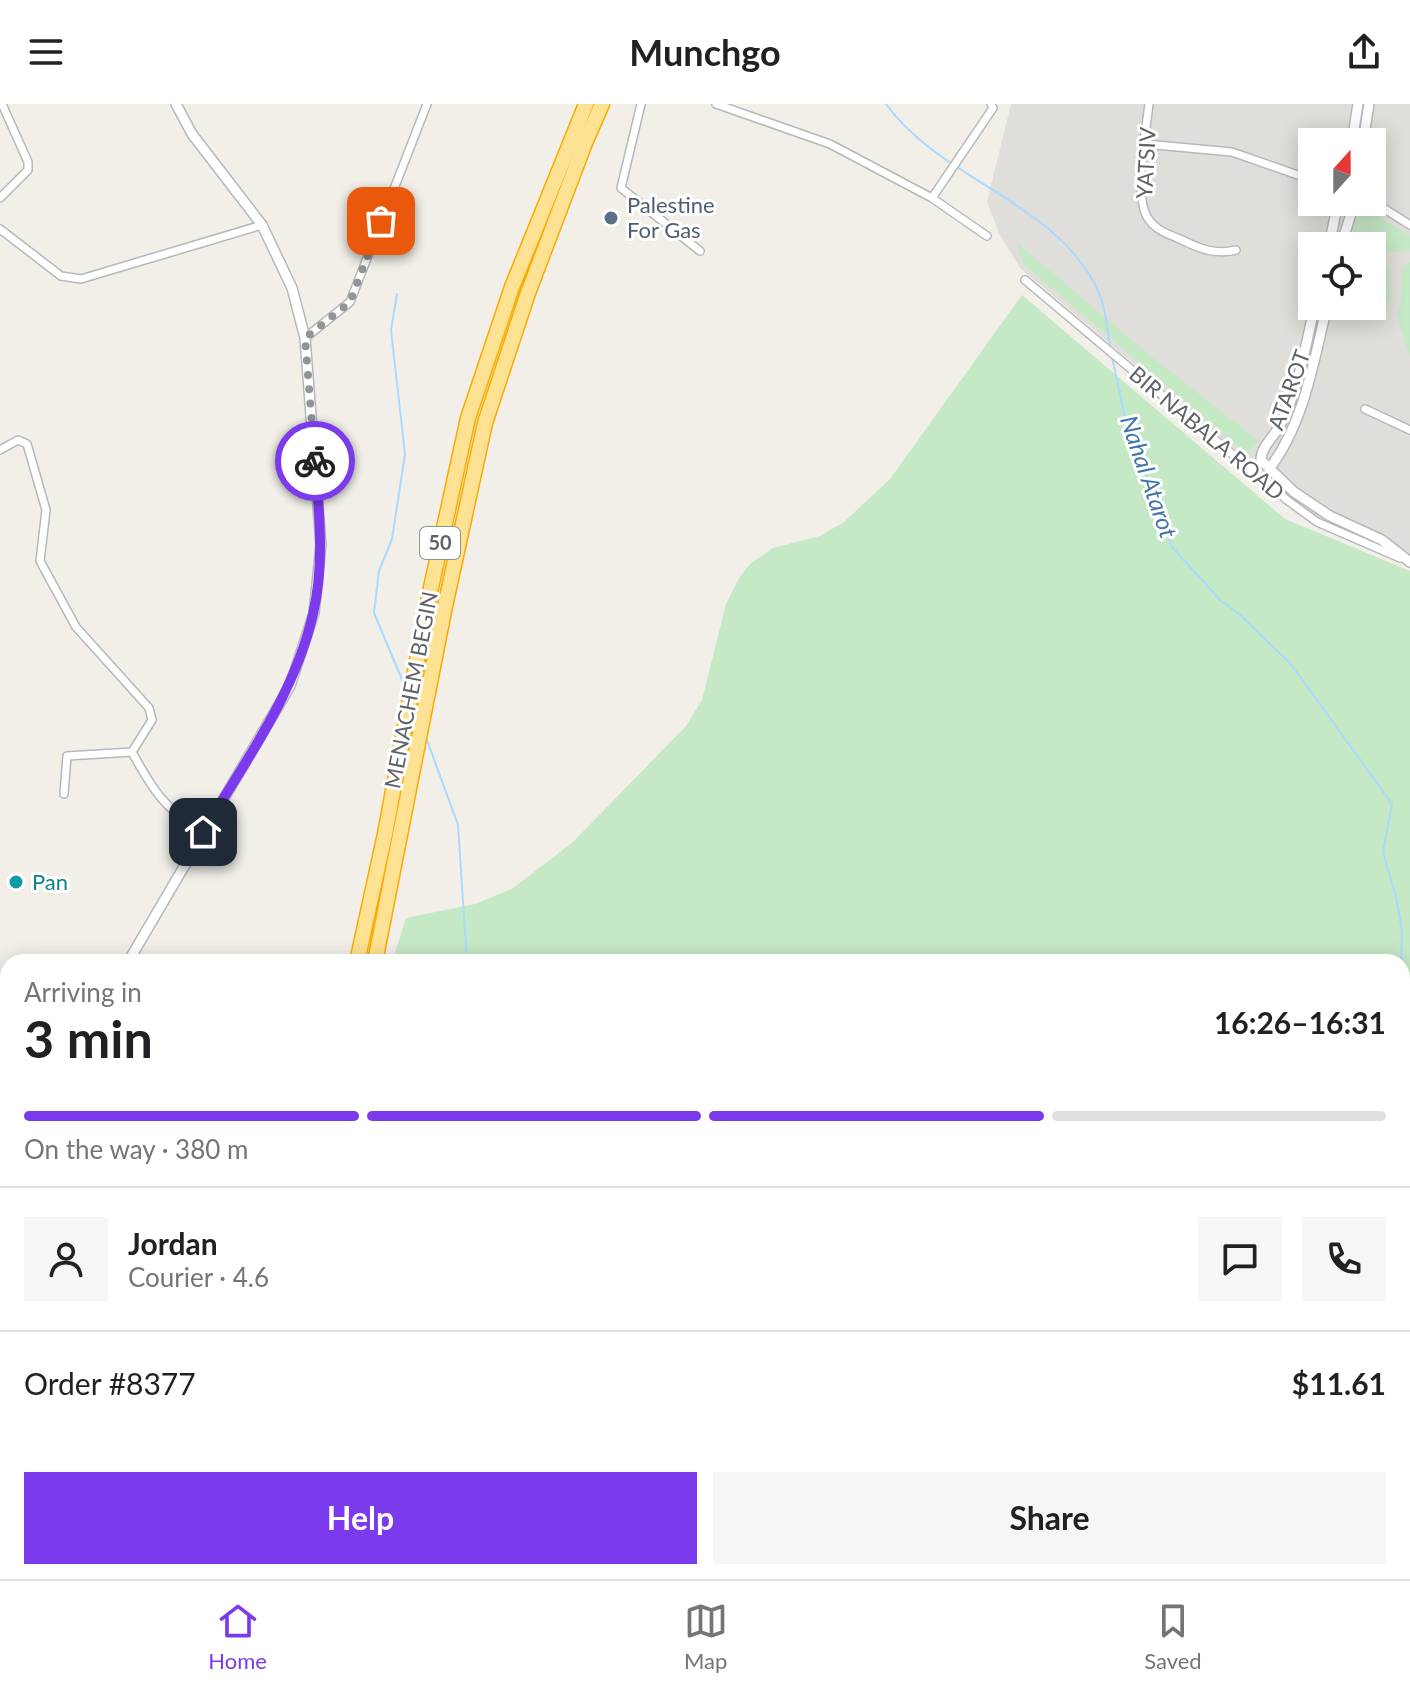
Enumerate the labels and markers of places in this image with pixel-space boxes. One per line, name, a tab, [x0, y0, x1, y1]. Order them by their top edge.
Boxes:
pin	[347, 187, 415, 255]
place label: Palestine For Gas	[627, 191, 715, 243]
marker: Palestine For Gas	[602, 209, 620, 227]
pin	[169, 798, 237, 866]
place label: Pan	[32, 868, 68, 895]
marker: Pan	[7, 873, 25, 891]

